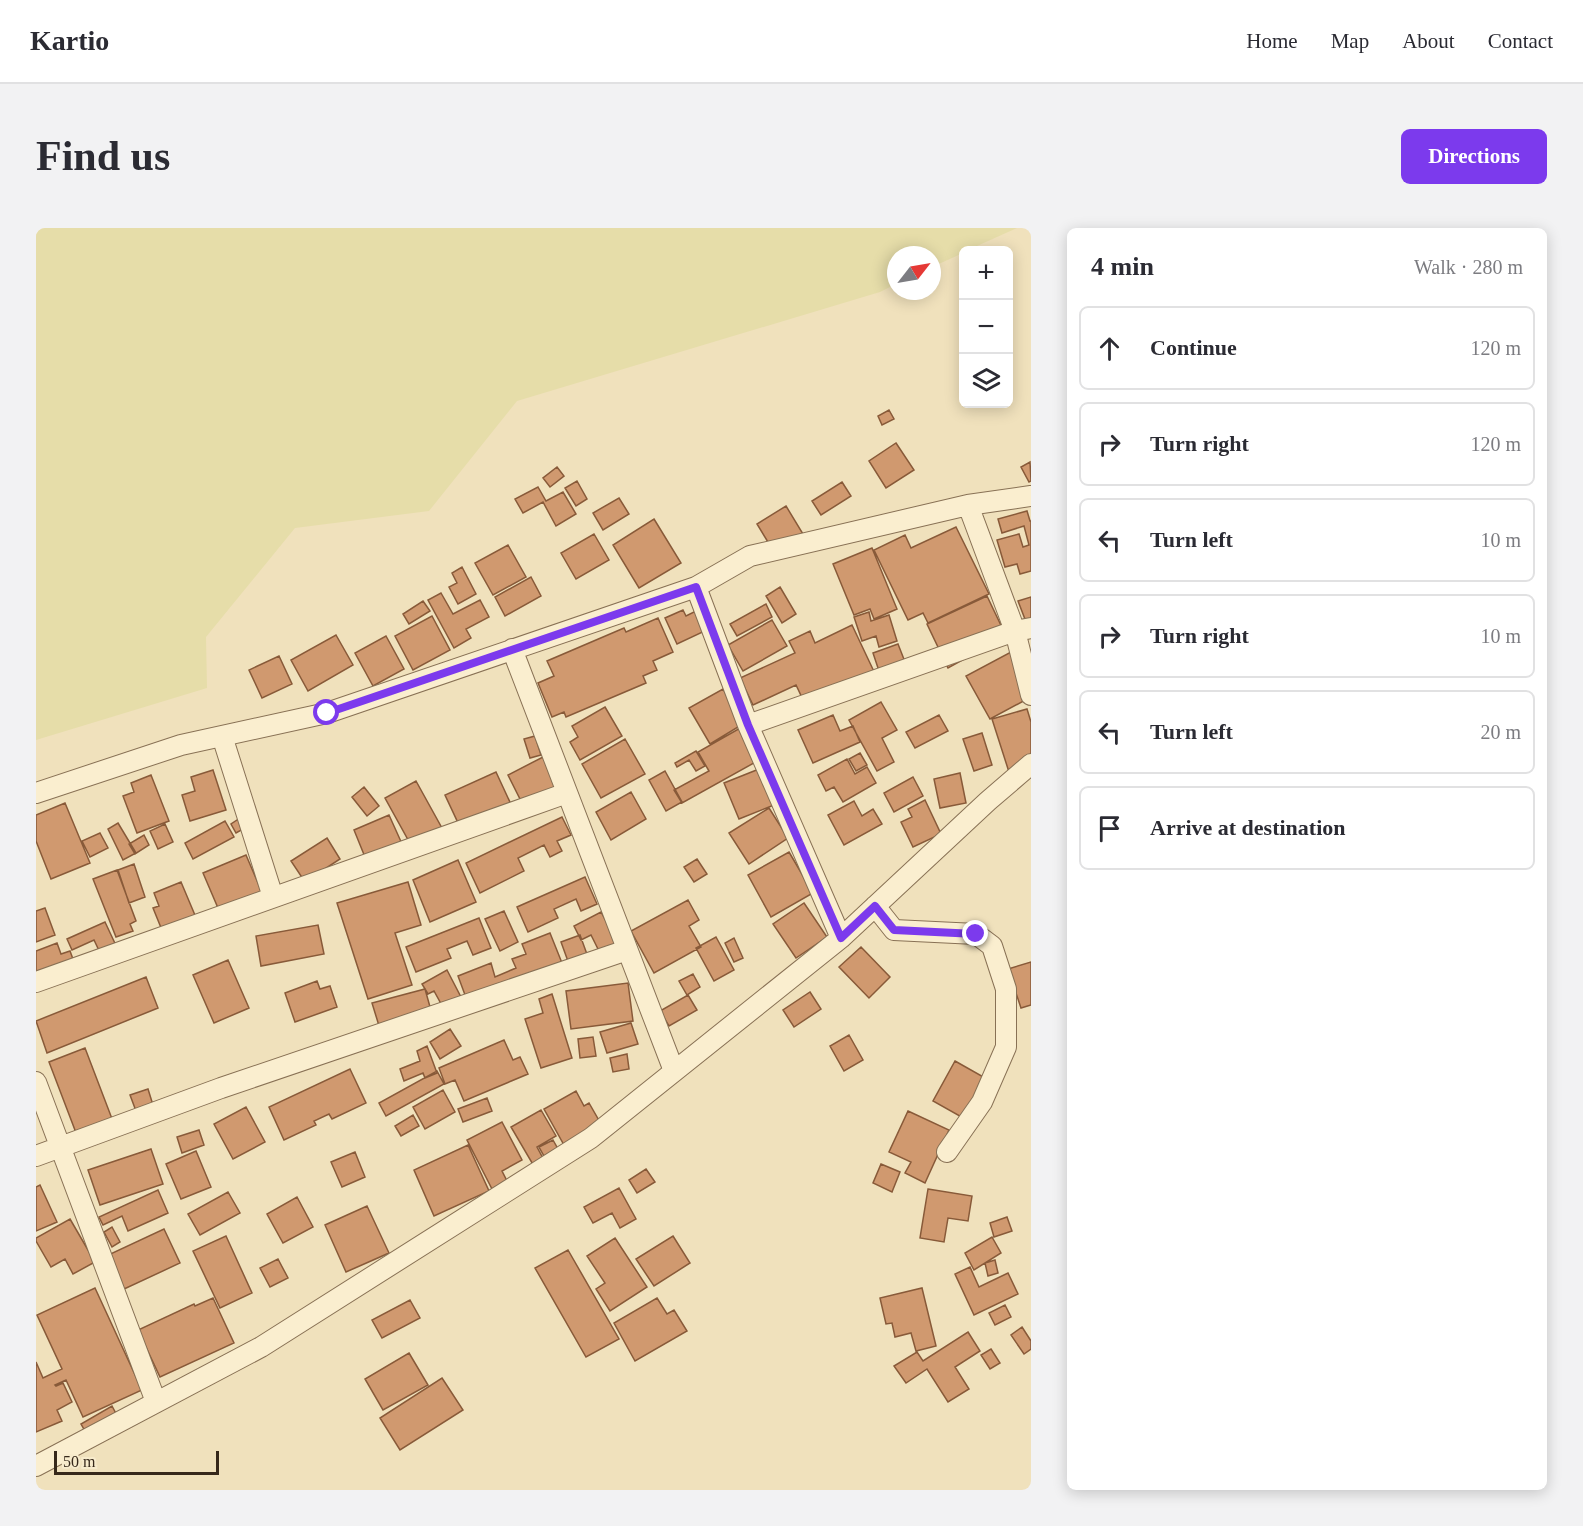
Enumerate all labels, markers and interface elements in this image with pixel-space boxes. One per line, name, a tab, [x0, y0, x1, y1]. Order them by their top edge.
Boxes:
text: Kartio	[30, 25, 109, 56]
text: Home	[1246, 29, 1298, 53]
text: Map	[1331, 29, 1369, 53]
text: About	[1402, 29, 1455, 53]
text: Contact	[1488, 29, 1553, 53]
button: Directions	[1401, 129, 1547, 184]
text: Find us	[36, 133, 170, 179]
north arrow	[887, 246, 941, 300]
map controls	[959, 246, 1013, 408]
button: +	[959, 246, 1013, 300]
text: 4 min	[1091, 252, 1154, 281]
text: Walk · 280 m	[1414, 256, 1523, 278]
button: −	[959, 300, 1013, 354]
icon: ahead	[1093, 332, 1126, 365]
text: Continue	[1150, 335, 1237, 360]
text: 120 m	[1470, 337, 1521, 359]
button: layers	[959, 354, 1013, 408]
icon: right	[1093, 428, 1126, 461]
text: Turn right	[1150, 431, 1249, 456]
text: 120 m	[1470, 433, 1521, 455]
icon: left	[1093, 524, 1126, 557]
text: Turn left	[1150, 527, 1233, 552]
text: 10 m	[1480, 529, 1521, 551]
icon: right	[1093, 620, 1126, 653]
text: Turn right	[1150, 623, 1249, 648]
text: 10 m	[1480, 625, 1521, 647]
route start	[313, 699, 339, 725]
icon: left	[1093, 716, 1126, 749]
text: Turn left	[1150, 719, 1233, 744]
text: 20 m	[1480, 721, 1521, 743]
icon: arrive	[1093, 812, 1126, 845]
text: Arrive at destination	[1150, 815, 1346, 840]
route end	[962, 920, 988, 946]
scale bar	[54, 1448, 219, 1476]
text: 50 m	[63, 1453, 95, 1470]

